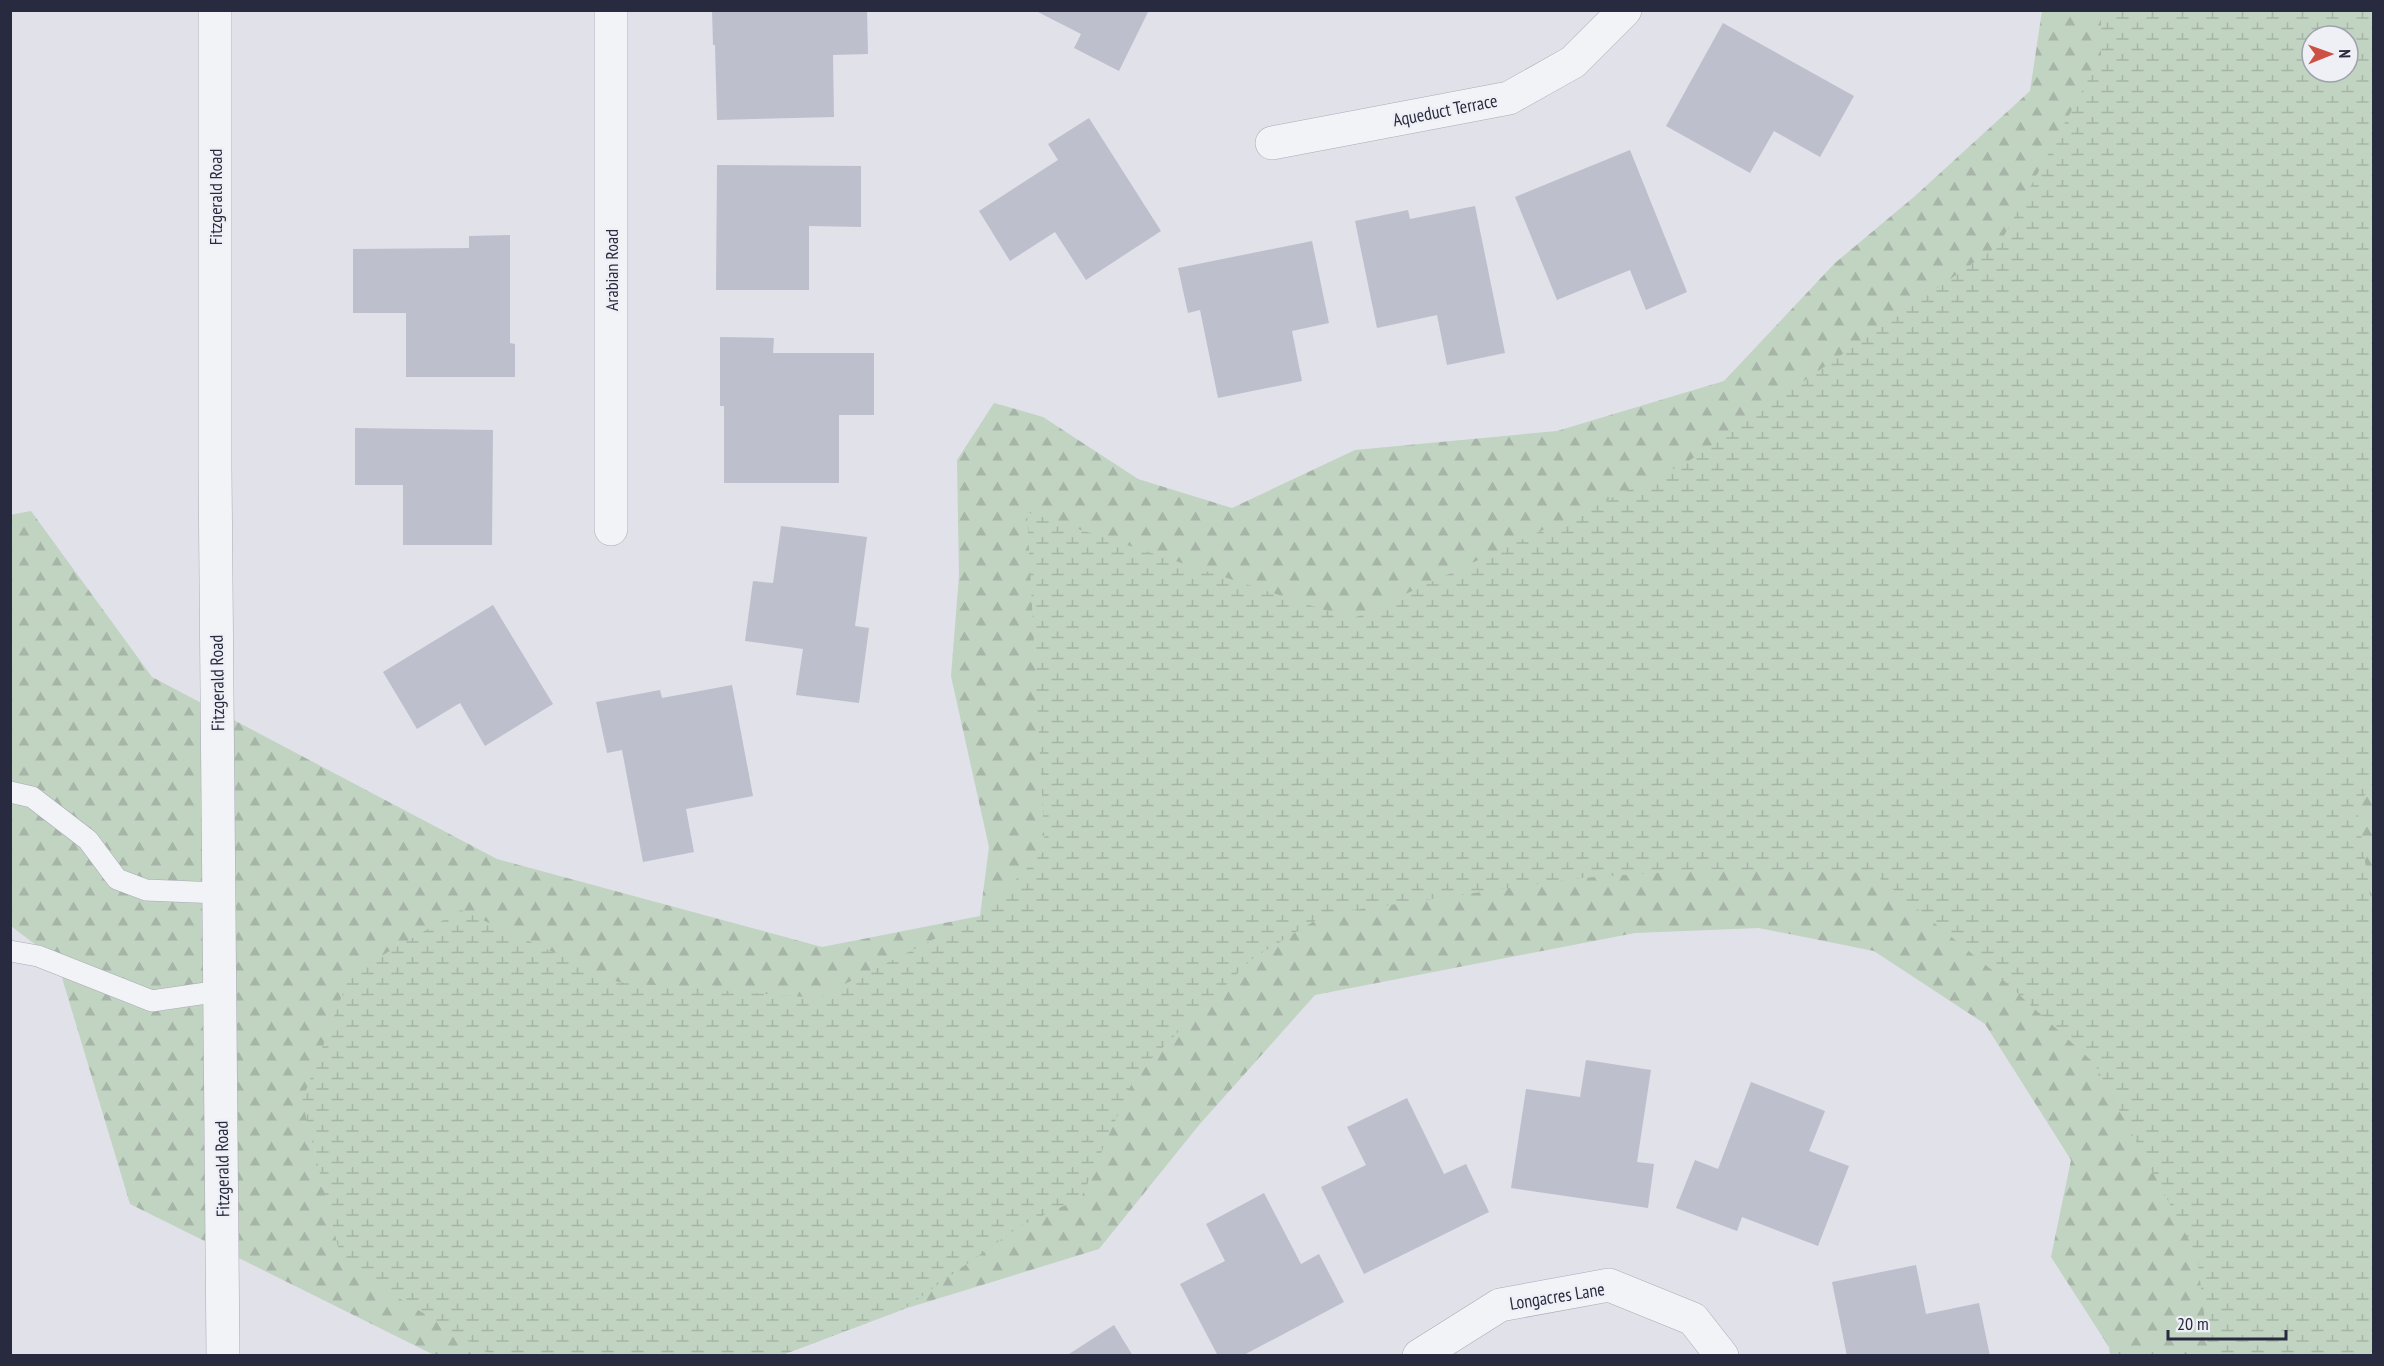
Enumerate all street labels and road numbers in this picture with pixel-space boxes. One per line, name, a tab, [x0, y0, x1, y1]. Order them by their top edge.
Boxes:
street label: Aqueduct Terrace	[1391, 89, 1499, 131]
street label: Fitzgerald Road	[204, 149, 227, 245]
street label: Arabian Road	[600, 229, 623, 311]
street label: Fitzgerald Road	[205, 635, 229, 731]
street label: Fitzgerald Road	[210, 1121, 234, 1217]
street label: Longacres Lane	[1508, 1277, 1606, 1315]

